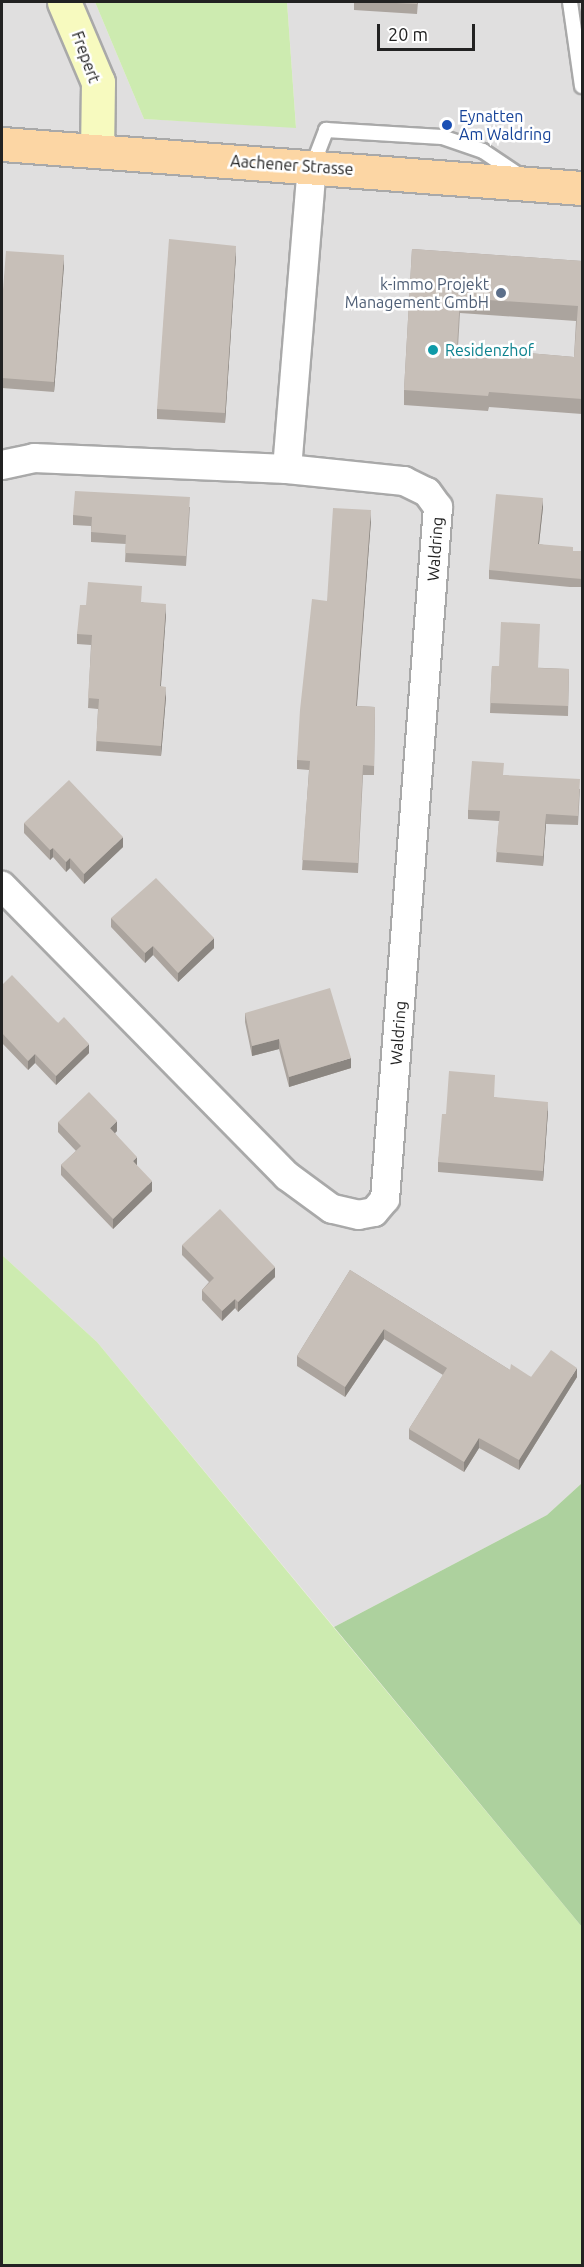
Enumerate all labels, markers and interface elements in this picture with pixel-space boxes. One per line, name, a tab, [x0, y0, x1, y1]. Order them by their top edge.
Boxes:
scale bar	[380, 12, 478, 50]
text: 20 m	[388, 24, 428, 44]
street label: Frepert	[68, 29, 104, 85]
place label: Eynatten Am Waldring	[459, 106, 551, 144]
marker: Eynatten Am Waldring	[440, 118, 454, 132]
street label: Aachener Strasse	[230, 151, 354, 179]
place label: k-immo Projekt Management GmbH	[345, 274, 489, 312]
marker: k-immo Projekt Management GmbH	[494, 286, 508, 300]
place label: Residenzhof	[445, 340, 534, 360]
marker: Residenzhof	[426, 343, 440, 357]
street label: Waldring	[423, 516, 447, 582]
street label: Waldring	[386, 1000, 410, 1066]

